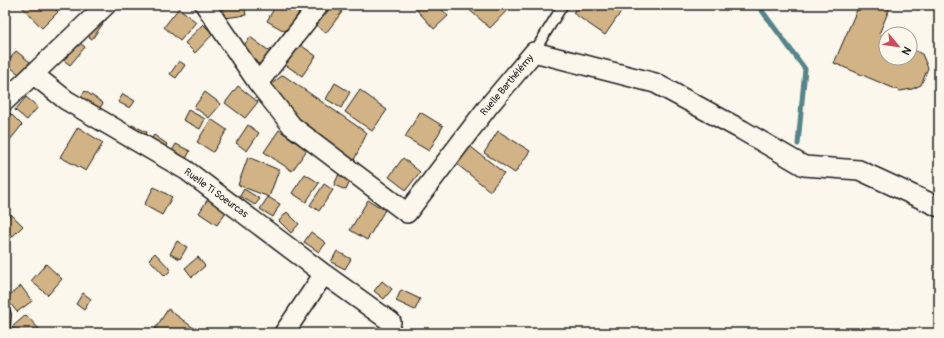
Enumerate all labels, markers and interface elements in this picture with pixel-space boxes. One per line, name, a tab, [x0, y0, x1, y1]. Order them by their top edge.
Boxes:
north arrow	[878, 26, 918, 66]
text: N	[899, 44, 914, 58]
street label: Ruelle Barthélémy	[478, 51, 537, 118]
street label: Ruelle Ti Soeurcas	[182, 166, 251, 221]

